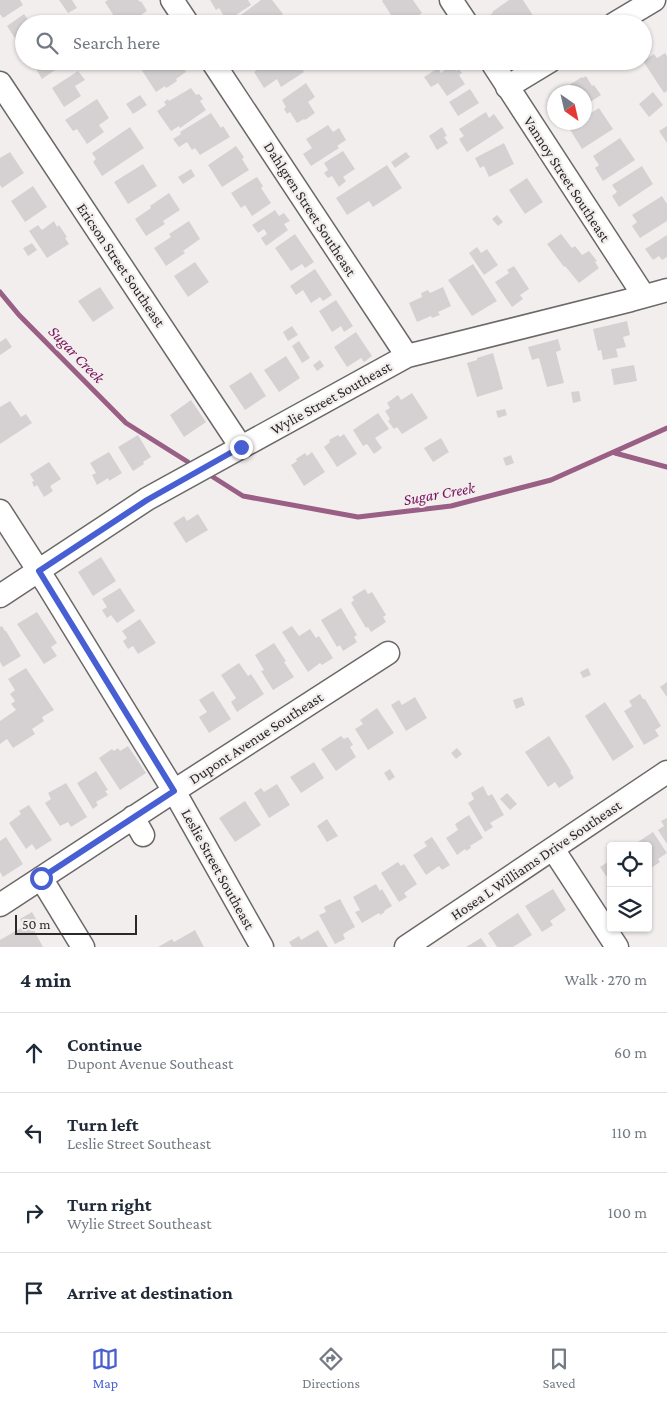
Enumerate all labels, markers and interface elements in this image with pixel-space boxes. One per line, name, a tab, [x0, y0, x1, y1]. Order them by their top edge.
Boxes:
search box	[15, 15, 652, 70]
icon: search	[33, 29, 61, 57]
text: Search here	[73, 32, 160, 53]
north arrow	[547, 85, 592, 130]
street label: Vannoy Street Southeast	[520, 113, 614, 246]
street label: Dahlgren Street Southeast	[260, 139, 360, 280]
street label: Ericson Street Southeast	[74, 200, 169, 331]
water label: Sugar Creek	[45, 322, 109, 388]
street label: Wylie Street Southeast	[268, 358, 396, 439]
route end	[230, 436, 253, 459]
water label: Sugar Creek	[402, 479, 477, 509]
street label: Dupont Avenue Southeast	[186, 688, 327, 788]
street label: Hosea L Williams Drive Southeast	[448, 796, 625, 923]
street label: Leslie Street Southeast	[178, 806, 258, 933]
map controls	[607, 842, 652, 932]
button: locate	[607, 842, 652, 887]
route start	[30, 867, 53, 890]
button: layers	[607, 887, 652, 932]
scale bar	[15, 912, 138, 935]
text: 50 m	[22, 916, 50, 932]
text: 4 min	[20, 968, 71, 992]
text: Walk · 270 m	[565, 971, 647, 988]
text: Continue	[67, 1034, 142, 1055]
icon: ahead	[20, 1039, 48, 1067]
text: 60 m	[614, 1044, 647, 1061]
text: Dupont Avenue Southeast	[67, 1055, 233, 1072]
text: Turn left	[67, 1114, 139, 1135]
icon: left	[20, 1119, 48, 1147]
text: 110 m	[611, 1124, 647, 1141]
text: Leslie Street Southeast	[67, 1135, 211, 1152]
text: Turn right	[67, 1194, 152, 1215]
icon: right	[20, 1199, 48, 1227]
text: 100 m	[608, 1204, 647, 1221]
text: Wylie Street Southeast	[67, 1215, 212, 1232]
icon: arrive	[20, 1279, 48, 1307]
text: Arrive at destination	[67, 1282, 233, 1303]
tab: Map	[91, 1345, 119, 1391]
tab: Directions	[302, 1345, 360, 1391]
tab: Saved	[543, 1345, 576, 1391]

